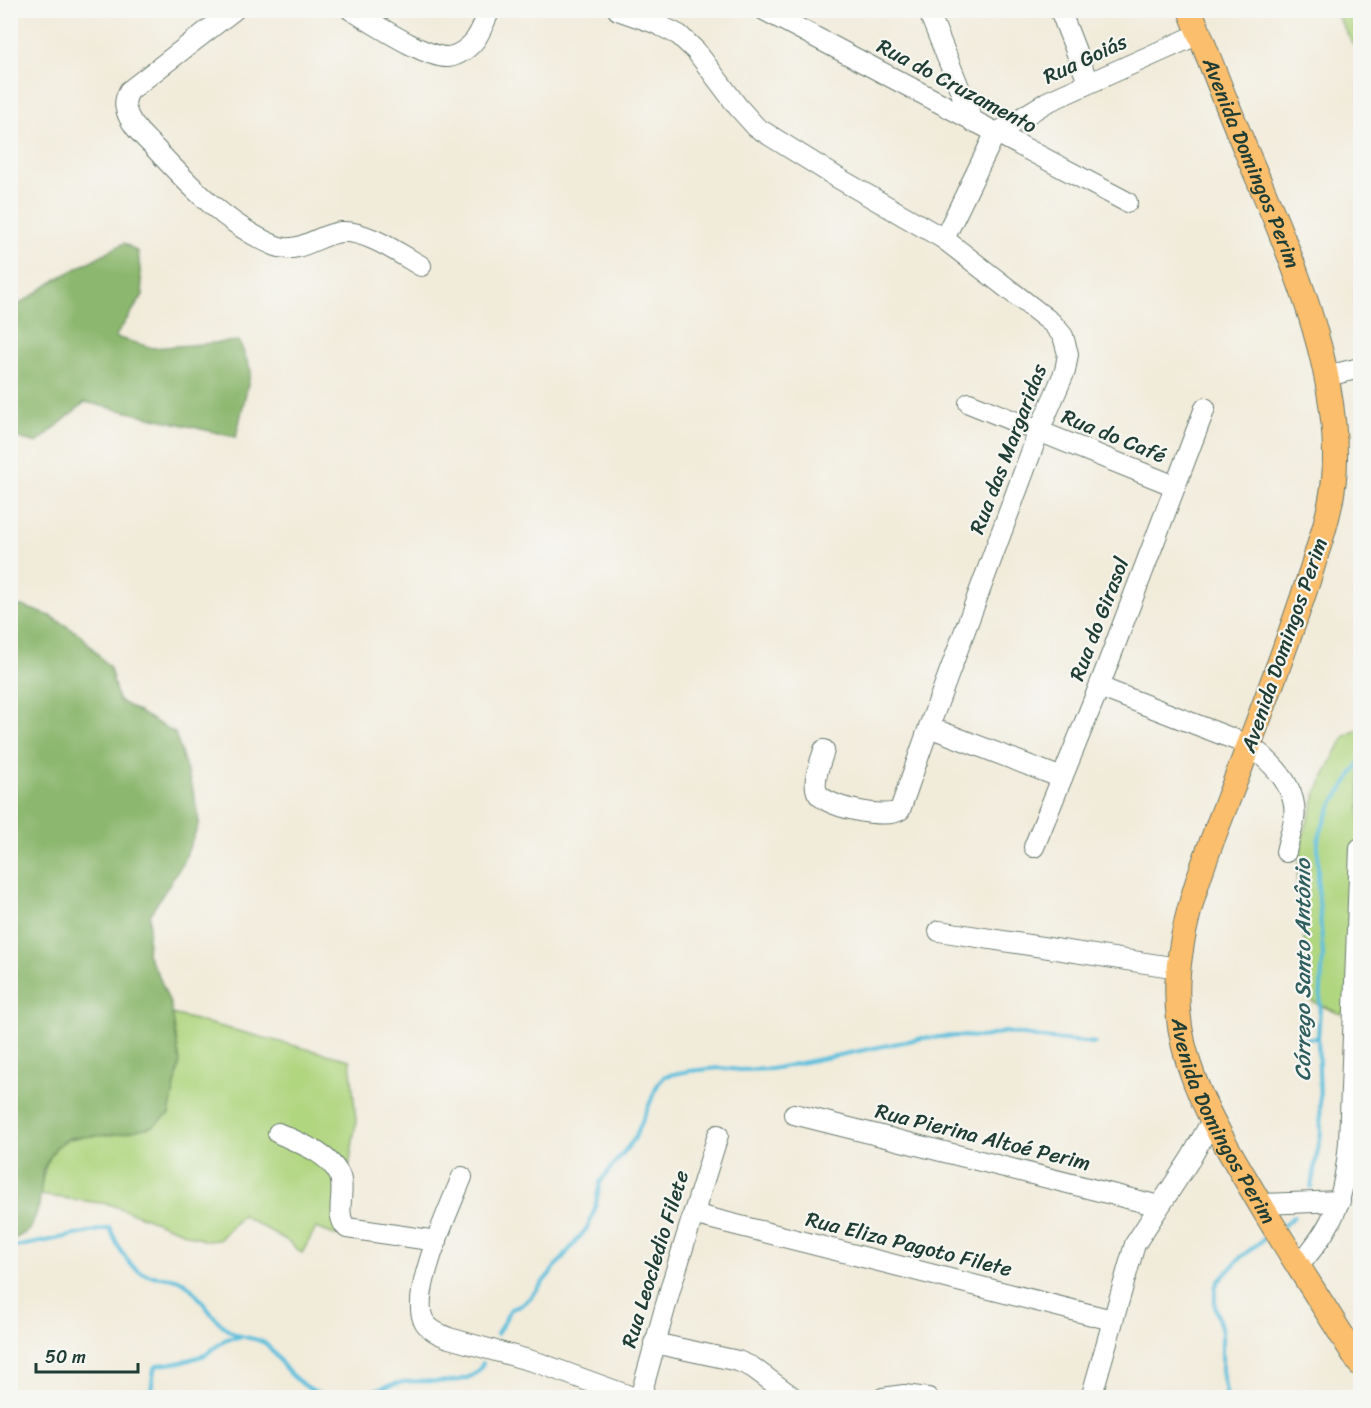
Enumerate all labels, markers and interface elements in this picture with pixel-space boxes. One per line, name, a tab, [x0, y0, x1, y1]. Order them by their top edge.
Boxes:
street label: Rua Goiás	[1036, 23, 1134, 95]
street label: Rua do Cruzamento	[870, 28, 1044, 145]
street label: Avenida Domingos Perim	[1191, 51, 1312, 274]
street label: Rua das Margaridas	[958, 358, 1058, 540]
street label: Rua do Café	[1056, 398, 1173, 474]
street label: Avenida Domingos Perim	[1229, 532, 1339, 759]
street label: Rua do Girasol	[1058, 551, 1140, 686]
water label: Córrego Santo Antônio	[1283, 857, 1322, 1081]
street label: Avenida Domingos Perim	[1160, 1014, 1287, 1232]
street label: Rua Pierina Altoé Perim	[871, 1092, 1095, 1182]
street label: Rua Leocledio Filete	[610, 1165, 700, 1353]
street label: Rua Eliza Pagoto Filete	[802, 1200, 1016, 1288]
scale bar	[36, 1336, 138, 1374]
text: 50 m	[45, 1341, 86, 1373]

